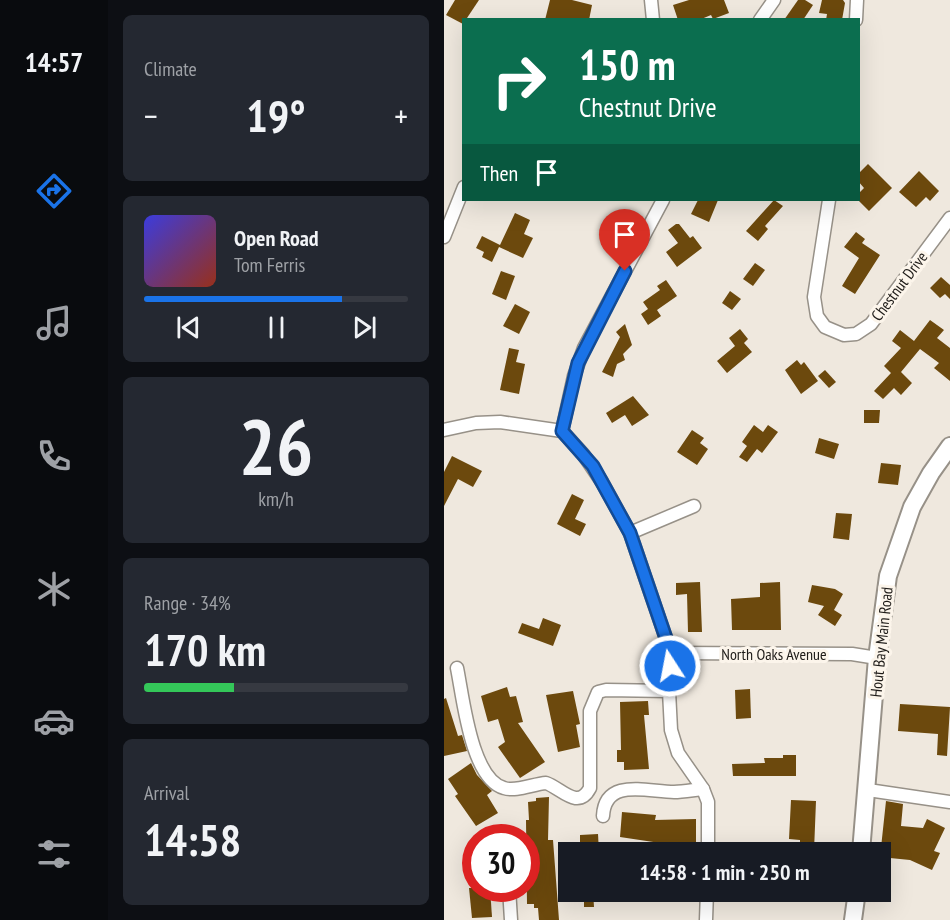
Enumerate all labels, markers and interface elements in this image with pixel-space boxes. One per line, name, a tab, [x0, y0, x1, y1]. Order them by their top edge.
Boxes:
text: 150 m	[579, 37, 676, 92]
icon: right	[480, 42, 558, 120]
text: 14:57	[25, 45, 83, 79]
text: Climate	[144, 56, 197, 82]
text: 19°	[246, 86, 306, 144]
text: Chestnut Drive	[579, 90, 717, 124]
text: −	[144, 94, 158, 137]
text: +	[394, 94, 408, 137]
icon: arrive	[530, 156, 563, 189]
text: Then	[480, 159, 518, 187]
icon: directions	[33, 170, 75, 212]
pin	[599, 209, 650, 271]
icon: arrive	[608, 218, 641, 251]
text: Open Road	[234, 224, 319, 252]
street label: Chestnut Drive	[866, 247, 932, 325]
text: Tom Ferris	[234, 252, 305, 278]
icon: music	[33, 302, 75, 344]
icon: previous	[172, 311, 205, 344]
icon: pause	[260, 311, 293, 344]
icon: next	[348, 311, 381, 344]
text: 26	[239, 396, 313, 497]
icon: phone	[33, 435, 75, 477]
text: km/h	[258, 486, 294, 512]
icon: climate	[33, 568, 75, 610]
street label: Hout Bay Main Road	[865, 586, 897, 698]
text: Range · 34%	[144, 590, 231, 616]
text: 170 km	[144, 620, 266, 678]
position arrow	[638, 634, 702, 698]
street label: North Oaks Avenue	[721, 644, 827, 664]
icon: car	[33, 700, 75, 742]
text: Arrival	[144, 780, 189, 806]
text: 14:58	[144, 810, 241, 868]
speed limit sign: 30	[462, 824, 540, 902]
icon: filters	[33, 833, 75, 875]
text: 14:58 · 1 min · 250 m	[639, 858, 810, 886]

